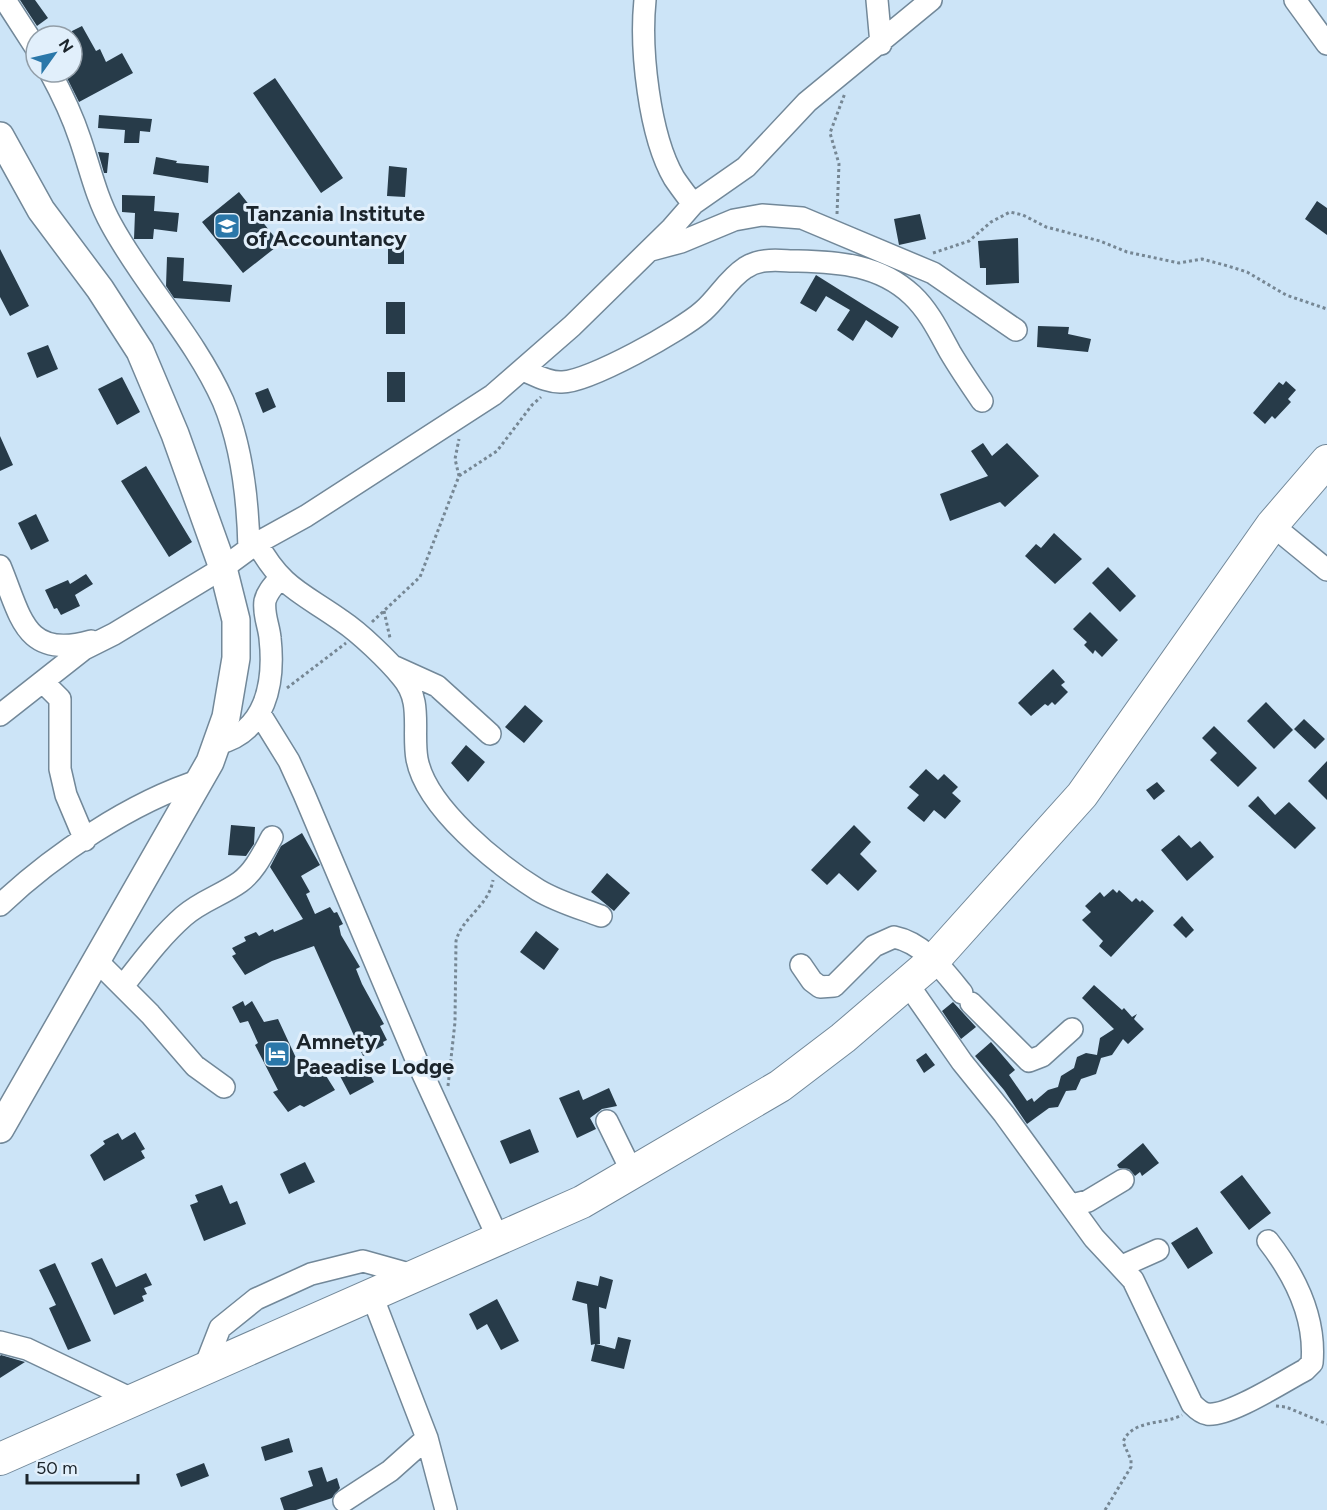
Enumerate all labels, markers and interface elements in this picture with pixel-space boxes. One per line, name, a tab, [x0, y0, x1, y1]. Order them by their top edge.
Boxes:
north arrow	[24, 24, 84, 84]
text: N	[55, 35, 77, 56]
place label: Tanzania Institute of Accountancy	[246, 200, 425, 252]
school or university icon: Tanzania Institute of Accountancy	[212, 211, 242, 241]
place label: Amnety Paeadise Lodge	[296, 1028, 454, 1080]
hotel icon: Amnety Paeadise Lodge	[262, 1039, 292, 1069]
scale bar	[27, 1447, 138, 1485]
text: 50 m	[36, 1457, 78, 1479]

